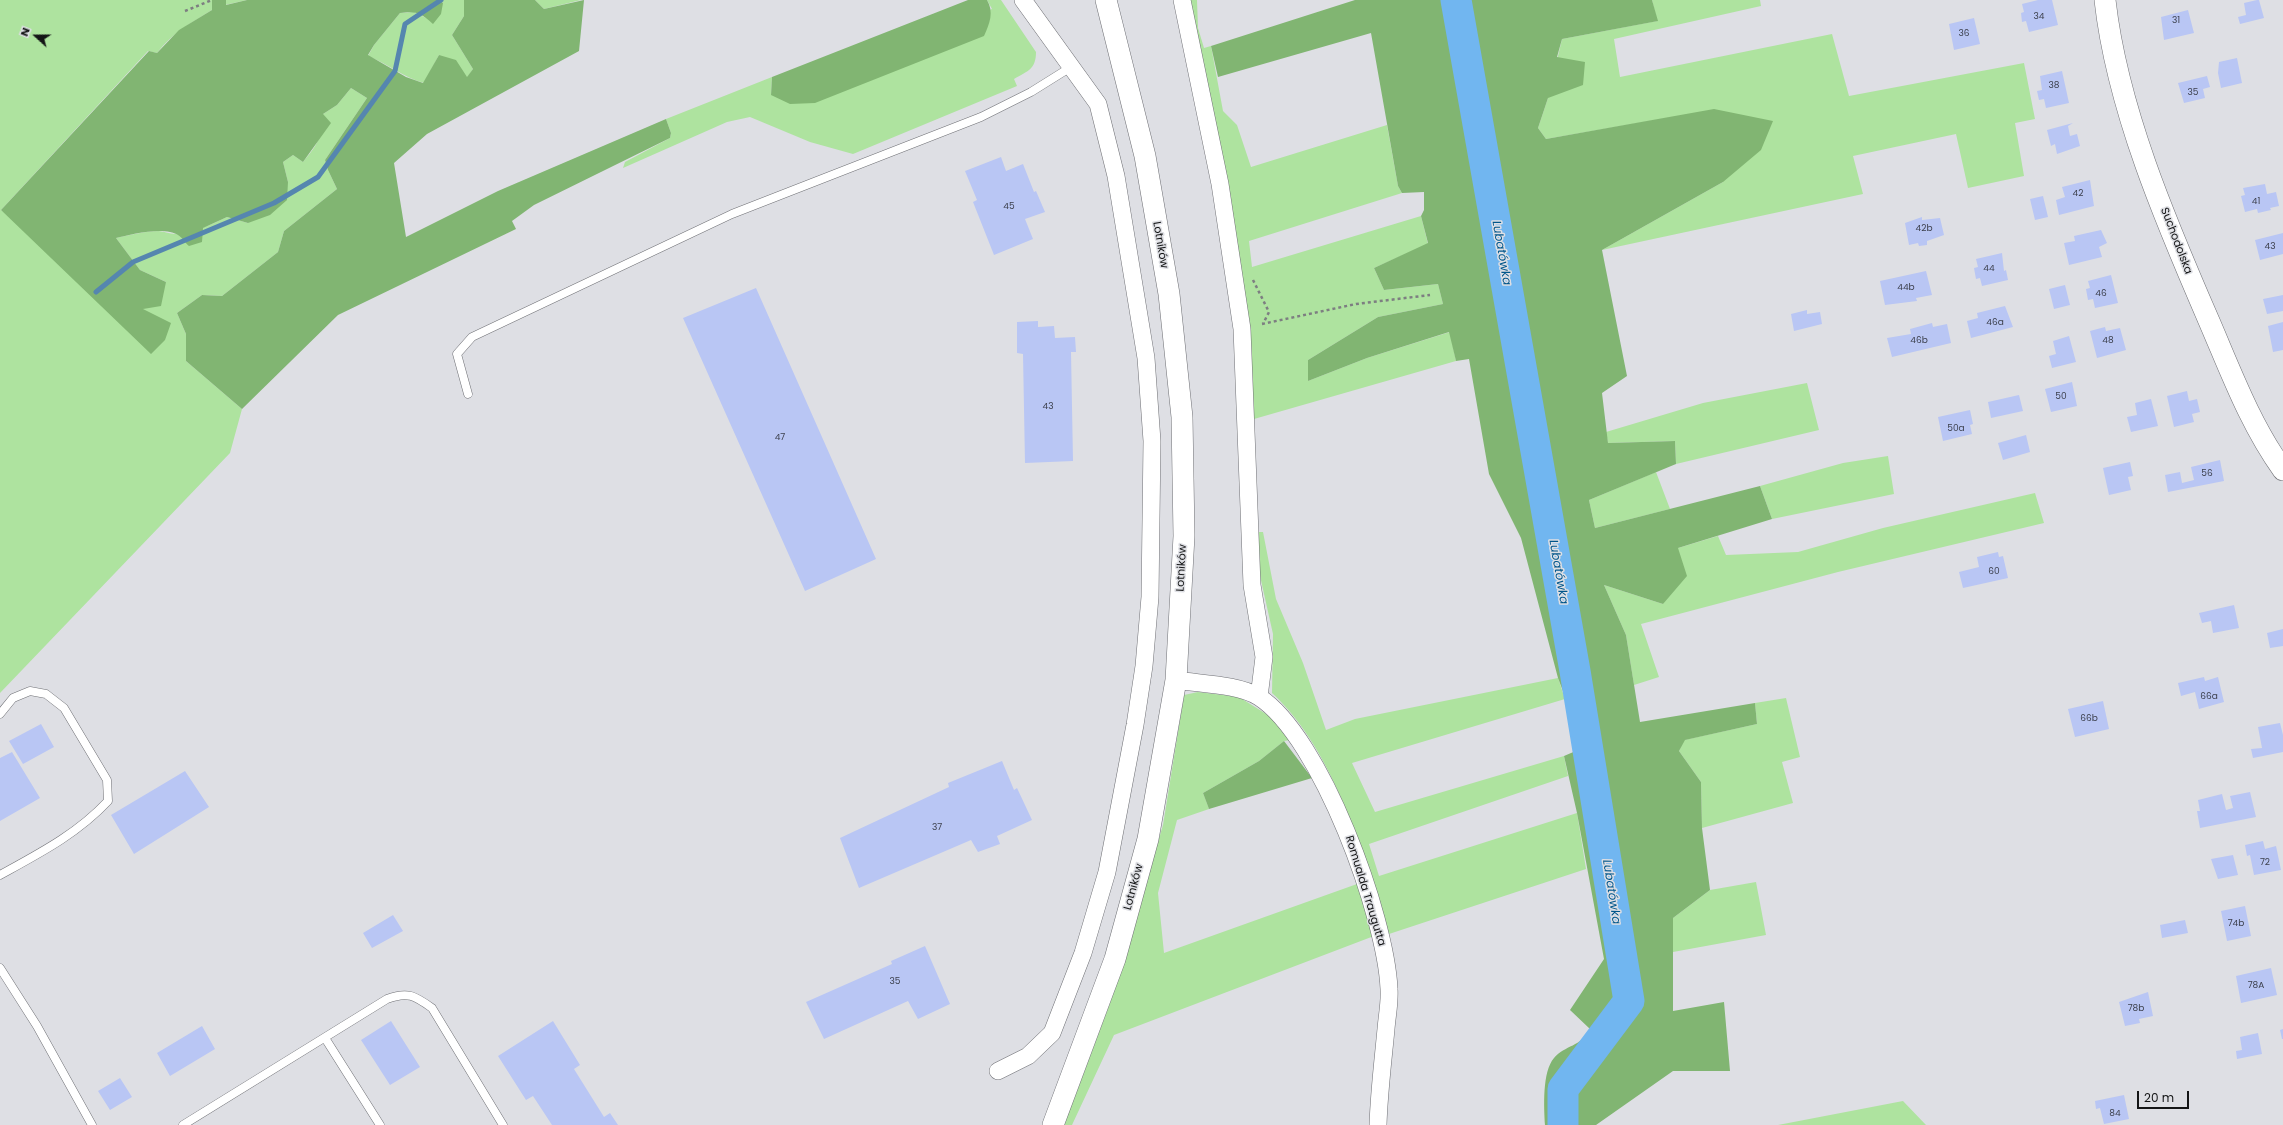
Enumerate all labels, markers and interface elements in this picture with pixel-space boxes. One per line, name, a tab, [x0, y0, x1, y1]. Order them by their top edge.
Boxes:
house number: 34	[2034, 12, 2044, 22]
north arrow	[16, 16, 56, 56]
house number: 31	[2172, 16, 2180, 26]
text: N	[16, 25, 34, 38]
house number: 36	[1958, 29, 1970, 39]
house number: 38	[2049, 81, 2059, 91]
house number: 35	[2188, 88, 2198, 98]
house number: 42	[2073, 189, 2083, 199]
house number: 41	[2252, 197, 2260, 207]
house number: 45	[1003, 202, 1015, 212]
street label: Suchodolska	[2157, 206, 2195, 276]
water label: Lubatówka	[1488, 220, 1514, 286]
street label: Lotników	[1149, 221, 1171, 269]
house number: 42b	[1916, 224, 1932, 234]
house number: 43	[2265, 242, 2275, 252]
house number: 44	[1983, 264, 1995, 274]
house number: 44b	[1897, 283, 1915, 293]
house number: 46	[2095, 289, 2107, 299]
house number: 46a	[1986, 318, 2004, 328]
house number: 46b	[1910, 336, 1928, 346]
house number: 48	[2102, 336, 2114, 346]
house number: 50	[2055, 392, 2067, 402]
house number: 43	[1043, 402, 1053, 412]
house number: 50a	[1947, 424, 1965, 434]
house number: 47	[775, 433, 785, 443]
house number: 56	[2201, 469, 2213, 479]
water label: Lubatówka	[1545, 539, 1571, 605]
street label: Lotników	[1174, 544, 1190, 592]
house number: 60	[1988, 567, 2000, 577]
house number: 66a	[2200, 692, 2218, 702]
house number: 66b	[2080, 714, 2098, 724]
house number: 37	[932, 823, 942, 833]
street label: Romualda Traugutta	[1342, 834, 1388, 948]
house number: 72	[2260, 858, 2270, 868]
water label: Lubatówka	[1599, 859, 1623, 925]
street label: Lotników	[1122, 862, 1146, 912]
house number: 74b	[2228, 919, 2244, 929]
house number: 35	[890, 977, 900, 987]
house number: 78A	[2248, 981, 2264, 991]
house number: 78b	[2128, 1004, 2144, 1014]
scale bar	[2139, 1083, 2191, 1109]
text: 20 m	[2144, 1089, 2174, 1106]
house number: 84	[2109, 1109, 2121, 1119]

